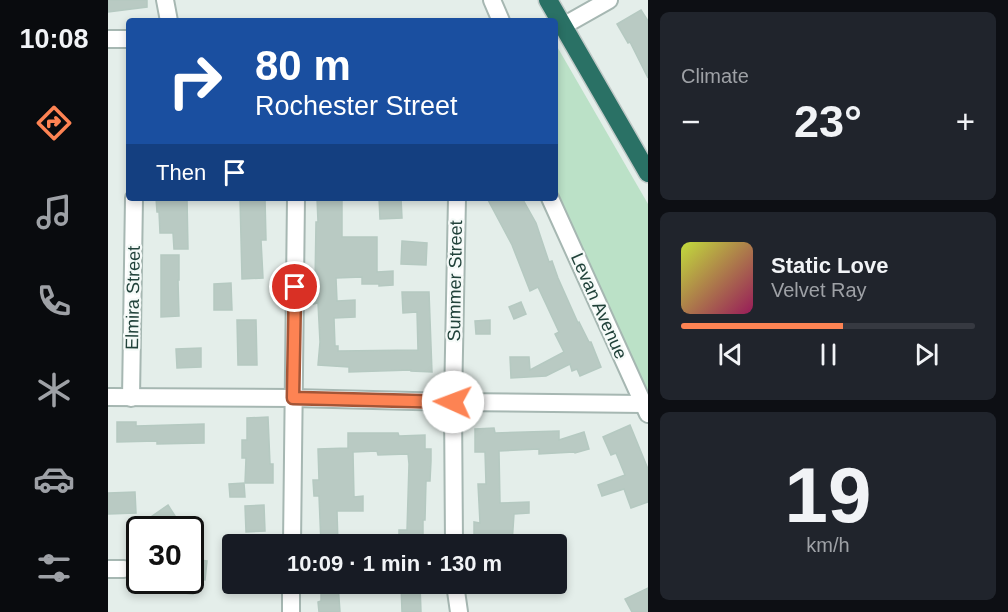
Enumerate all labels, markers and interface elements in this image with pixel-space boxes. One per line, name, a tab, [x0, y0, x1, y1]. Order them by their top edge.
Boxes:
text: 10:08	[19, 24, 89, 54]
icon: right	[156, 42, 234, 120]
text: 80 m	[255, 42, 351, 89]
text: Climate	[681, 65, 749, 87]
text: Rochester Street	[255, 91, 458, 121]
text: 23°	[794, 96, 862, 147]
icon: directions	[33, 102, 75, 144]
text: −	[681, 103, 700, 140]
text: +	[956, 103, 975, 140]
icon: arrive	[218, 156, 251, 189]
text: Then	[156, 160, 206, 185]
icon: music	[33, 191, 75, 233]
street label: Summer Street	[444, 220, 466, 342]
street label: Elmira Street	[122, 246, 144, 350]
street label: Levan Avenue	[567, 250, 631, 362]
text: Static Love	[771, 253, 888, 278]
pin	[269, 261, 320, 312]
icon: arrive	[278, 270, 311, 303]
text: Velvet Ray	[771, 279, 867, 301]
icon: phone	[33, 280, 75, 322]
icon: previous	[714, 338, 747, 371]
icon: pause	[812, 338, 845, 371]
icon: next	[910, 338, 943, 371]
icon: climate	[33, 369, 75, 411]
position arrow	[421, 370, 485, 434]
text: 19	[785, 451, 871, 539]
icon: car	[33, 458, 75, 500]
speed limit sign: 30	[126, 516, 204, 594]
text: km/h	[806, 534, 850, 556]
icon: filters	[33, 547, 75, 589]
text: 10:09 · 1 min · 130 m	[287, 551, 502, 576]

